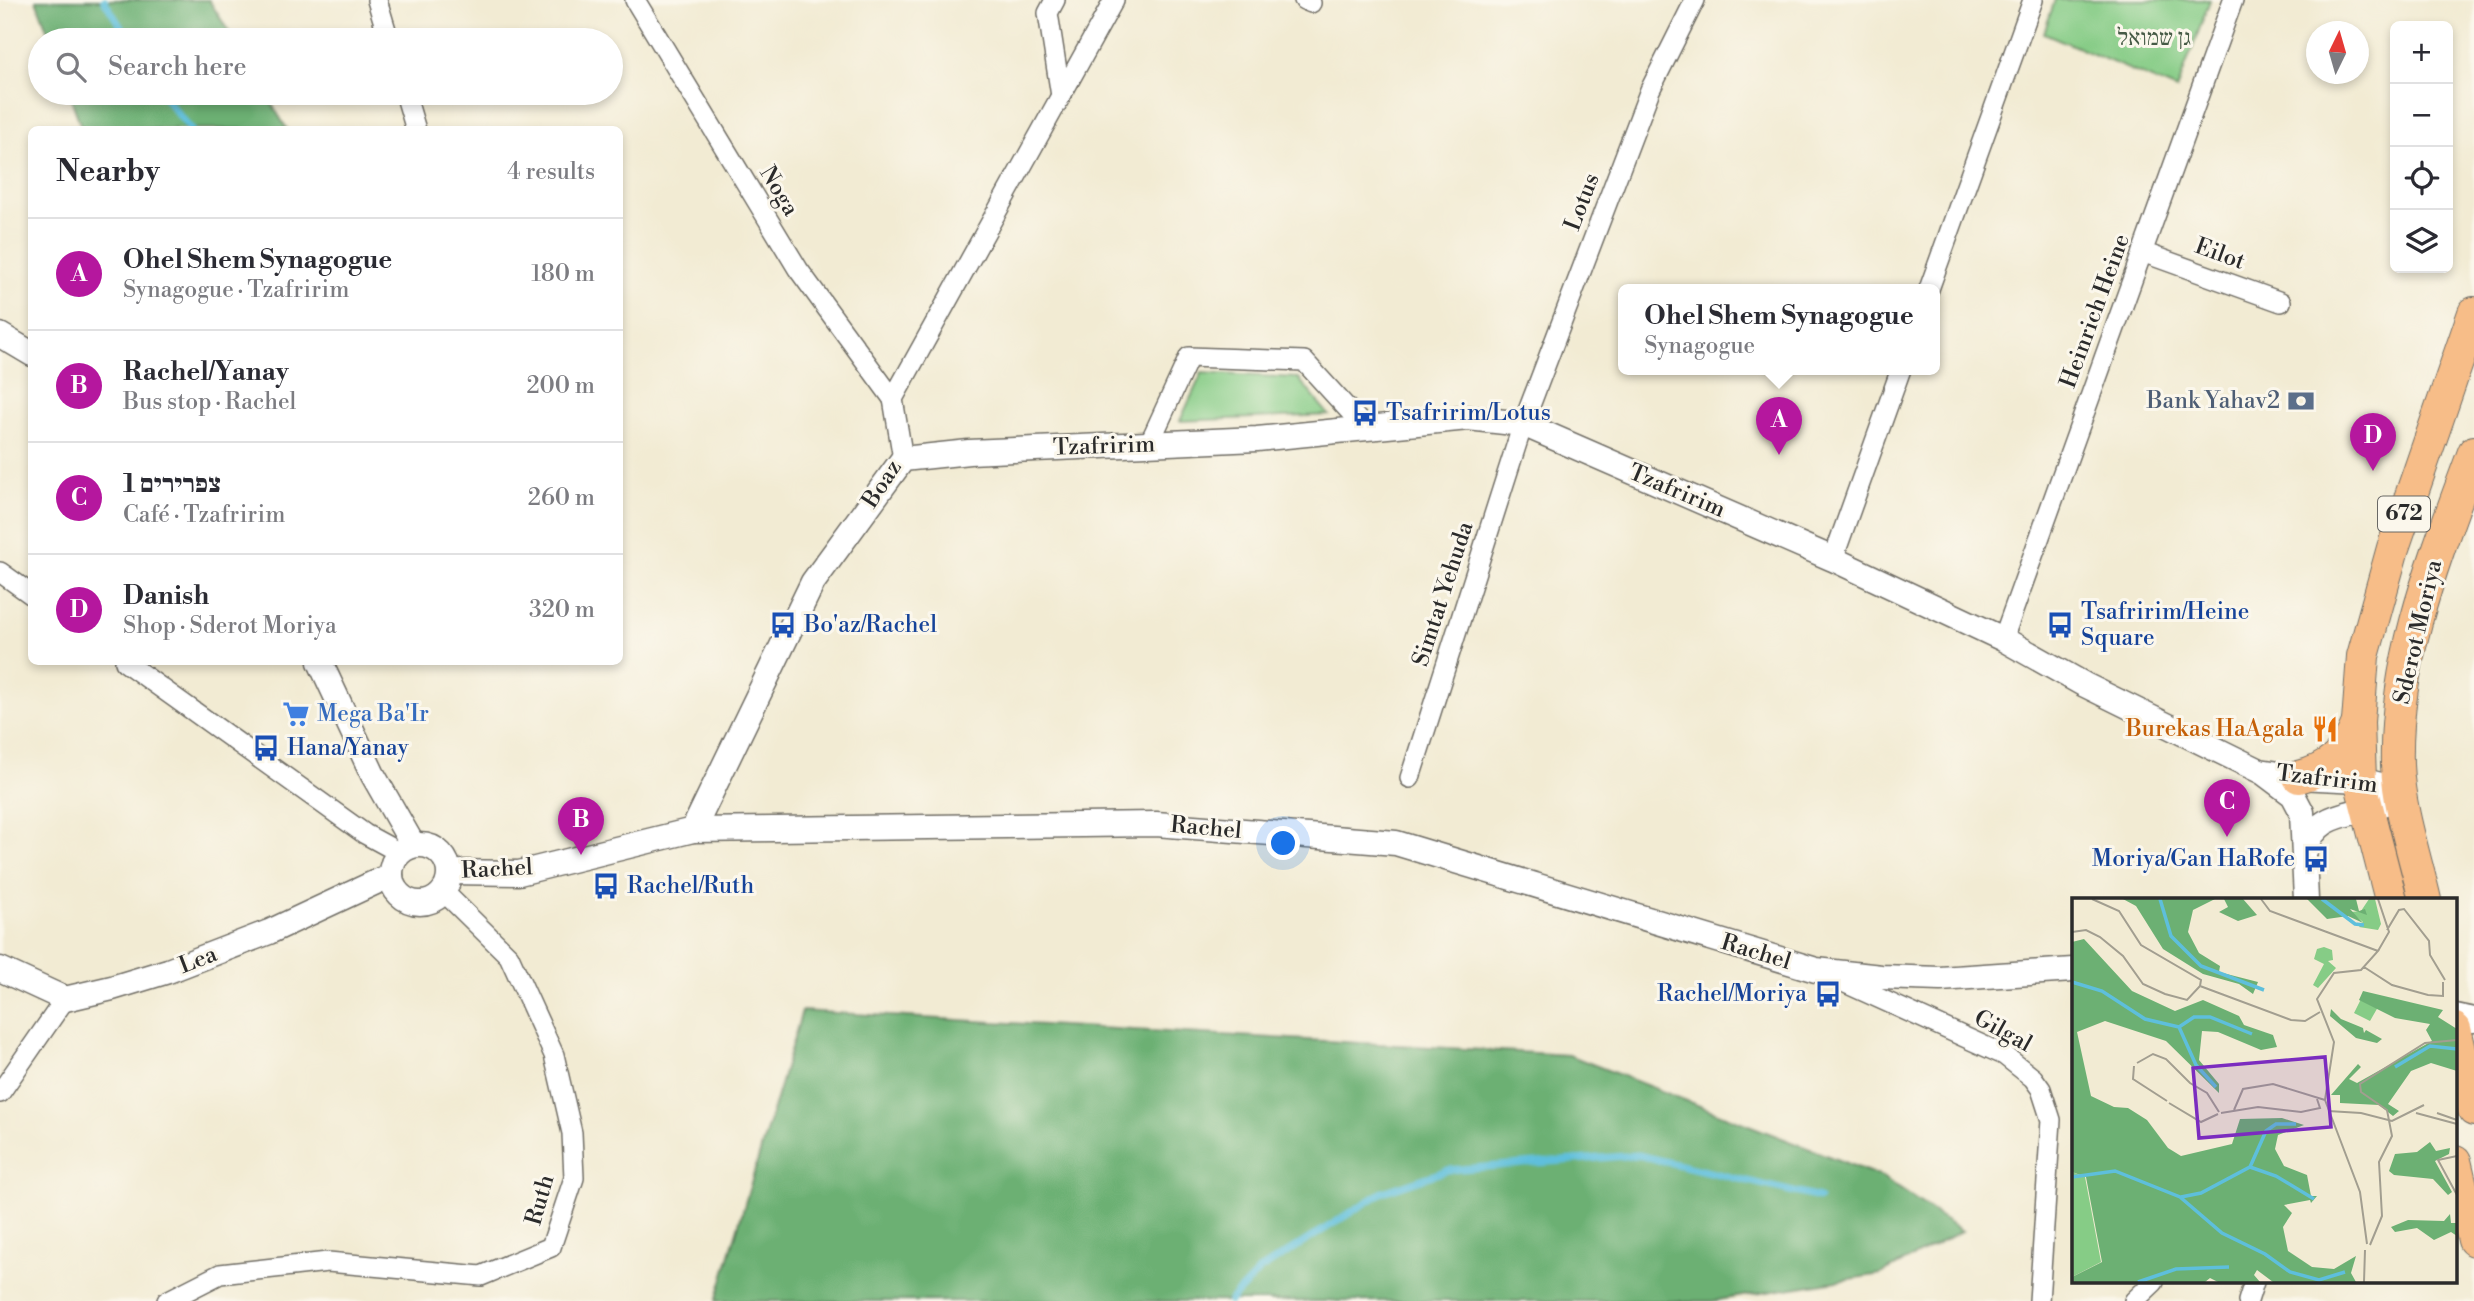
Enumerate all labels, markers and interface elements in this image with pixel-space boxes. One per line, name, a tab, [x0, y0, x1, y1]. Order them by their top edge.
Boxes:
north arrow	[2306, 21, 2369, 84]
map controls	[2390, 21, 2453, 273]
button: +	[2390, 21, 2453, 84]
park label: גן שמואל	[2117, 24, 2191, 52]
search box	[28, 28, 623, 105]
icon: search	[52, 48, 90, 86]
text: Search here	[108, 51, 247, 83]
button: −	[2390, 84, 2453, 147]
button: locate	[2390, 147, 2453, 210]
text: Nearby	[56, 153, 160, 191]
text: 4 results	[507, 158, 595, 186]
street label: Noga	[753, 161, 805, 221]
street label: Lotus	[1558, 169, 1606, 235]
button: layers	[2390, 210, 2453, 273]
street label: Heinrich Heine	[2054, 230, 2136, 392]
street label: Eilot	[2191, 232, 2249, 276]
text: Ohel Shem Synagogue	[123, 244, 392, 276]
text: A	[71, 260, 87, 288]
text: 180 m	[531, 260, 595, 288]
text: Synagogue · Tzafririm	[123, 276, 349, 304]
popup	[1618, 284, 1940, 375]
text: Ohel Shem Synagogue	[1644, 300, 1914, 332]
text: Synagogue	[1644, 332, 1755, 360]
text: Rachel/Yanay	[123, 356, 289, 388]
text: B	[70, 372, 88, 400]
text: 200 m	[527, 372, 595, 400]
bank icon: Bank Yahav2	[2286, 386, 2316, 416]
place label: Bank Yahav2	[2145, 387, 2280, 415]
text: Bus stop · Rachel	[123, 388, 296, 416]
pin: A	[1756, 397, 1802, 455]
bus stop icon: Tsafririm/Lotus	[1350, 398, 1380, 428]
place label: Tsafririm/Lotus	[1386, 399, 1551, 427]
pin: D	[2350, 413, 2396, 471]
street label: Tzafririm	[1052, 430, 1156, 462]
street label: Boaz	[856, 455, 908, 514]
street label: Tzafririm	[1625, 458, 1729, 524]
text: צפרירים 1	[123, 468, 221, 500]
text: C	[71, 484, 87, 512]
text: 260 m	[528, 484, 595, 512]
road number: 672	[2378, 496, 2430, 532]
text: Café · Tzafririm	[123, 501, 285, 529]
street label: Simtat Yehuda	[1406, 518, 1480, 670]
street label: Sderot Moriya	[2388, 557, 2448, 707]
text: Danish	[123, 580, 209, 612]
text: D	[70, 596, 88, 624]
text: 320 m	[529, 596, 595, 624]
place label: Tsafririm/Heine Square	[2081, 598, 2249, 652]
bus stop icon: Bo'az/Rachel	[768, 610, 798, 640]
bus stop icon: Tsafririm/Heine Square	[2045, 610, 2075, 640]
place label: Bo'az/Rachel	[803, 611, 937, 639]
text: Shop · Sderot Moriya	[123, 612, 337, 640]
supermarket icon: Mega Ba'Ir	[281, 699, 311, 729]
place label: Mega Ba'Ir	[317, 700, 429, 728]
restaurant icon: Burekas HaAgala	[2310, 714, 2340, 744]
place label: Burekas HaAgala	[2125, 715, 2304, 743]
bus stop icon: Hana/Yanay	[251, 733, 281, 763]
place label: Hana/Yanay	[287, 734, 409, 762]
street label: Tzafririm	[2275, 759, 2379, 799]
pin: C	[2204, 779, 2250, 837]
pin: B	[558, 797, 604, 855]
street label: Rachel	[1169, 811, 1243, 845]
your location	[1266, 826, 1300, 860]
bus stop icon: Moriya/Gan HaRofe	[2301, 844, 2331, 874]
place label: Moriya/Gan HaRofe	[2092, 845, 2295, 873]
street label: Rachel	[460, 853, 534, 885]
bus stop icon: Rachel/Ruth	[591, 871, 621, 901]
place label: Rachel/Ruth	[627, 872, 754, 900]
inset map	[2072, 898, 2456, 1284]
street label: Rachel	[1718, 928, 1795, 976]
street label: Lea	[175, 940, 221, 980]
bus stop icon: Rachel/Moriya	[1813, 979, 1843, 1009]
place label: Rachel/Moriya	[1657, 980, 1807, 1008]
street label: Gilgal	[1969, 1004, 2037, 1058]
street label: Ruth	[519, 1171, 561, 1228]

